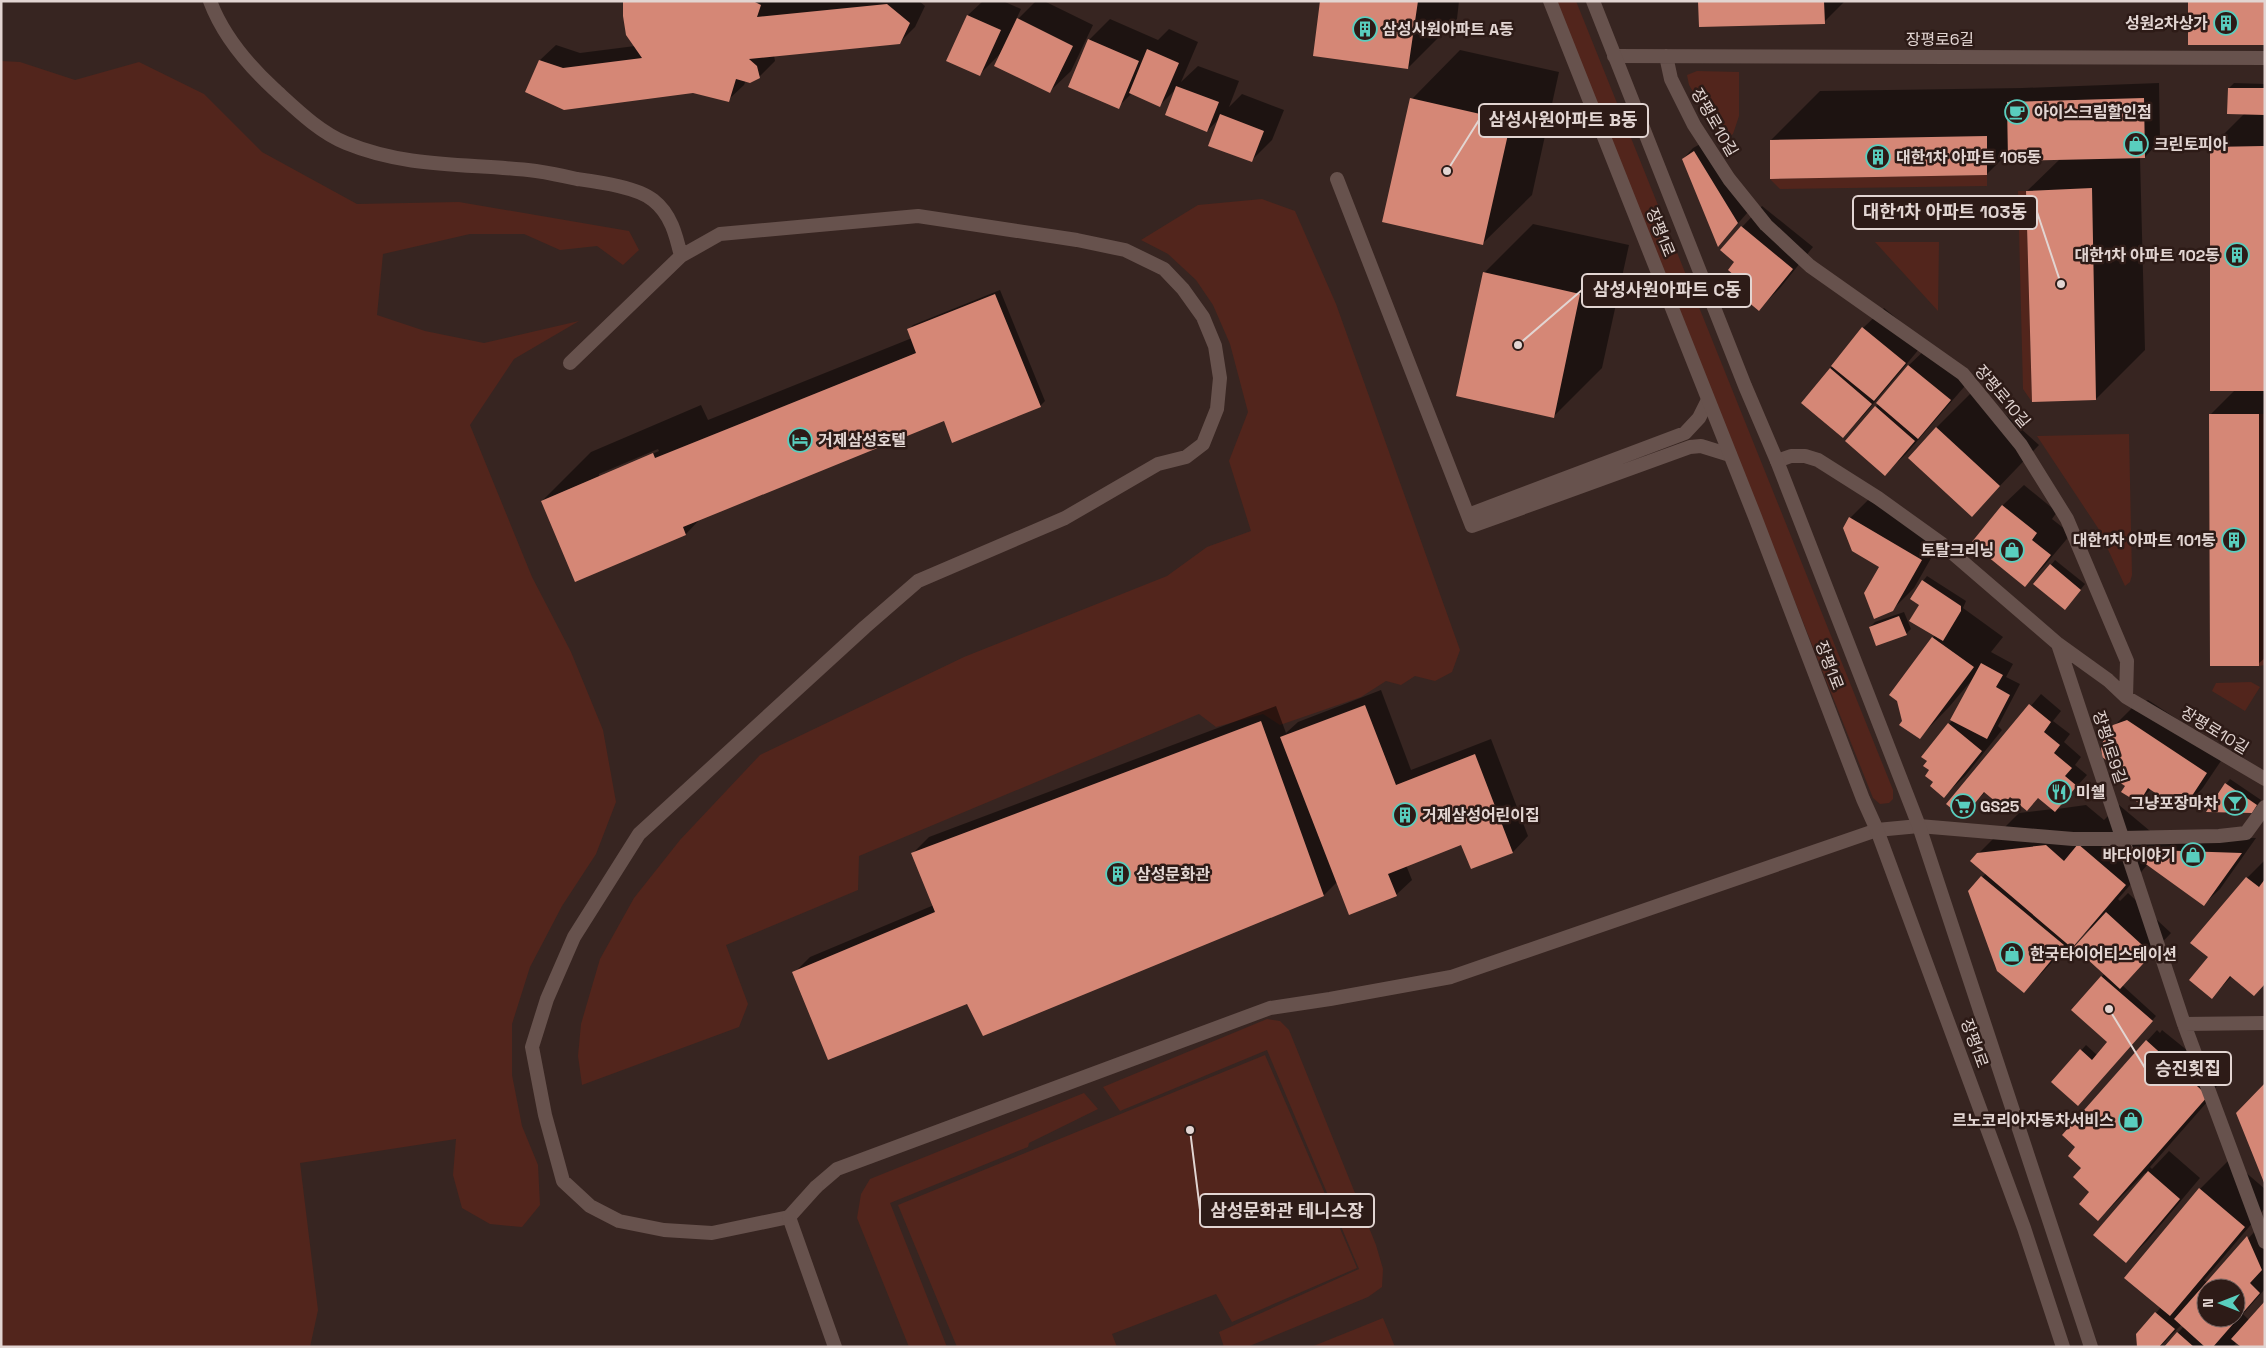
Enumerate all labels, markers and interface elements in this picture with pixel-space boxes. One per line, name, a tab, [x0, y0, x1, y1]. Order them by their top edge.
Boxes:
building icon: 성원2차상가	[2213, 10, 2239, 36]
place label: 성원2차상가	[2125, 13, 2208, 34]
building icon: 삼성사원아파트 A동	[1352, 16, 1378, 42]
place label: 삼성사원아파트 A동	[1382, 19, 1514, 40]
street label: 장평로6길	[1906, 29, 1974, 50]
street label: 장평로10길	[1687, 84, 1743, 160]
cafe icon: 아이스크림할인점	[2004, 99, 2030, 125]
place label: 아이스크림할인점	[2034, 102, 2152, 123]
callout: 삼성사원아파트 B동	[1479, 104, 1648, 137]
text: 삼성사원아파트 B동	[1488, 108, 1638, 131]
shop icon: 크린토피아	[2123, 131, 2149, 157]
place label: 크린토피아	[2154, 134, 2228, 155]
building icon: 대한1차 아파트 105동	[1865, 144, 1891, 170]
place label: 대한1차 아파트 105동	[1896, 147, 2042, 168]
callout: 대한1차 아파트 103동	[1853, 196, 2037, 229]
text: 대한1차 아파트 103동	[1863, 200, 2027, 223]
street label: 장평1로	[1641, 205, 1680, 260]
building icon: 대한1차 아파트 102동	[2224, 242, 2250, 268]
place label: 대한1차 아파트 102동	[2074, 245, 2220, 266]
callout: 삼성사원아파트 C동	[1582, 274, 1751, 307]
text: 삼성사원아파트 C동	[1593, 278, 1741, 301]
street label: 장평로10길	[1970, 361, 2035, 432]
hotel icon: 거제삼성호텔	[787, 427, 813, 453]
place label: 거제삼성호텔	[818, 430, 906, 451]
building icon: 대한1차 아파트 101동	[2221, 527, 2247, 553]
place label: 대한1차 아파트 101동	[2073, 530, 2216, 551]
shop icon: 토탈크리닝	[1999, 537, 2025, 563]
place label: 토탈크리닝	[1920, 540, 1994, 561]
street label: 장평1로	[1811, 638, 1849, 693]
street label: 장평로10길	[2177, 702, 2253, 759]
street label: 장평1로9길	[2088, 708, 2131, 786]
restaurant icon: 미쉘	[2046, 779, 2072, 805]
place label: 미쉘	[2076, 782, 2105, 803]
bar icon: 그냥포장마차	[2222, 790, 2248, 816]
supermarket icon: GS25	[1950, 793, 1976, 819]
place label: 그냥포장마차	[2130, 793, 2218, 814]
place label: GS25	[1980, 796, 2020, 817]
building icon: 거제삼성어린이집	[1392, 802, 1418, 828]
place label: 거제삼성어린이집	[1422, 805, 1540, 826]
shop icon: 바다이야기	[2180, 842, 2206, 868]
place label: 바다이야기	[2102, 845, 2176, 866]
building icon: 삼성문화관	[1105, 861, 1131, 887]
place label: 삼성문화관	[1136, 864, 1210, 885]
shop icon: 한국타이어티스테이션	[1999, 941, 2025, 967]
place label: 한국타이어티스테이션	[2030, 944, 2177, 965]
street label: 장평1로	[1956, 1016, 1993, 1071]
callout: 승진횟집	[2145, 1052, 2231, 1085]
text: 승진횟집	[2155, 1057, 2221, 1080]
shop icon: 르노코리아자동차서비스	[2118, 1107, 2144, 1133]
place label: 르노코리아자동차서비스	[1952, 1110, 2114, 1131]
callout: 삼성문화관 테니스장	[1200, 1194, 1374, 1227]
text: 삼성문화관 테니스장	[1210, 1199, 1364, 1222]
north arrow	[2196, 1278, 2246, 1328]
text: N	[2199, 1298, 2217, 1308]

